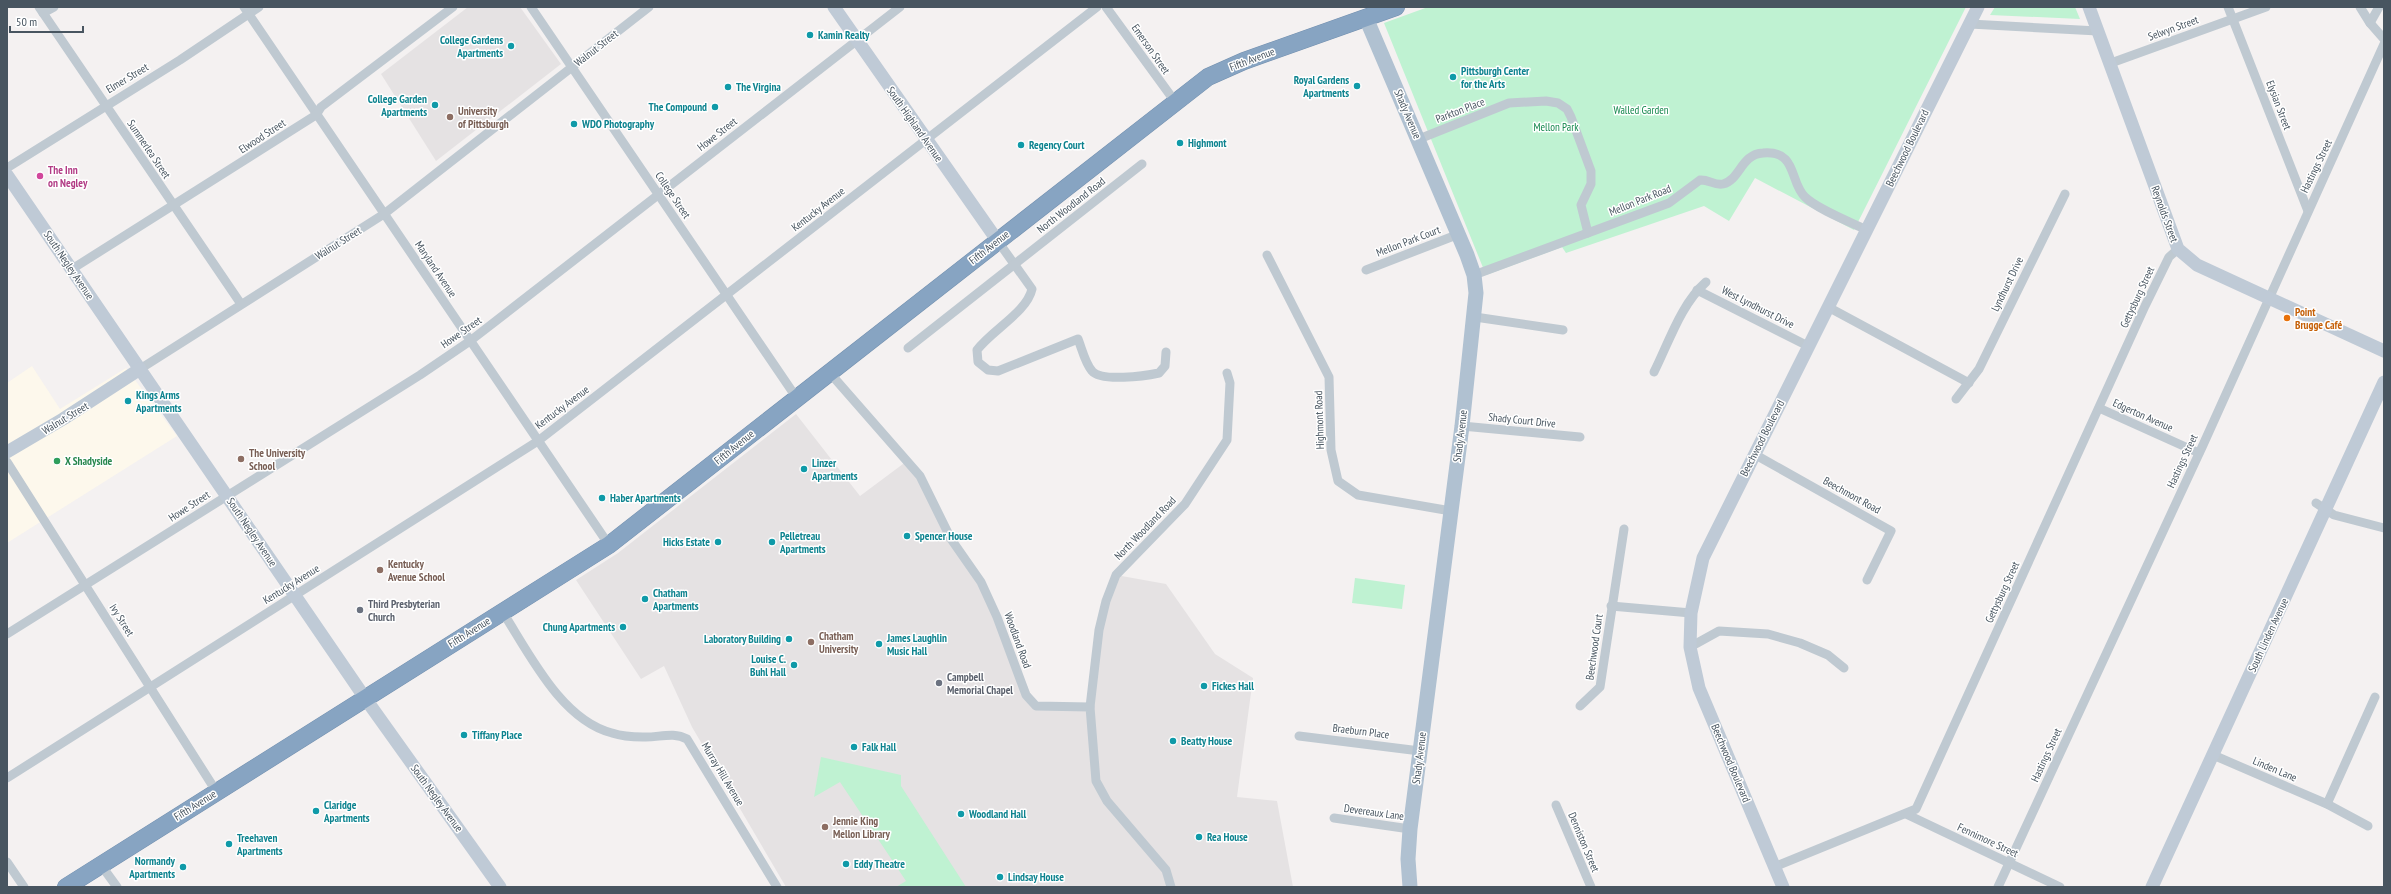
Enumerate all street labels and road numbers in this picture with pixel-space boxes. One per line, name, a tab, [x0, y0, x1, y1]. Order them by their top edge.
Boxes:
street label: Selwyn Street	[2146, 12, 2200, 44]
street label: Emerson Street	[1129, 21, 1173, 77]
street label: Walnut Street	[571, 27, 621, 69]
street label: Fifth Avenue	[1227, 44, 1277, 74]
street label: Elmer Street	[103, 60, 151, 96]
street label: Elysian Street	[2263, 78, 2295, 132]
street label: South Highland Avenue	[884, 84, 946, 165]
street label: Shady Avenue	[1391, 87, 1425, 141]
street label: Parkton Place	[1433, 94, 1487, 126]
street label: Beechwood Boulevard	[1882, 107, 1932, 189]
street label: Howe Street	[694, 114, 740, 154]
street label: Elwood Street	[236, 116, 288, 156]
street label: Summerlea Street	[124, 117, 174, 181]
street label: Hastings Street	[2297, 137, 2335, 195]
street label: College Street	[652, 169, 694, 221]
street label: North Woodland Road	[1034, 174, 1108, 236]
street label: Mellon Park Road	[1607, 181, 1673, 219]
street label: Kentucky Avenue	[788, 183, 848, 234]
street label: Reynolds Street	[2148, 184, 2182, 244]
street label: Mellon Park Court	[1374, 222, 1442, 260]
street label: Walnut Street	[312, 223, 364, 263]
street label: Fifth Avenue	[966, 227, 1012, 267]
street label: South Negley Avenue	[41, 228, 97, 303]
street label: Maryland Avenue	[412, 238, 460, 300]
street label: Lyndhurst Drive	[1988, 254, 2026, 314]
street label: Gettysburg Street	[2117, 264, 2157, 330]
street label: West Lyndhurst Drive	[1719, 283, 1797, 332]
street label: Howe Street	[438, 313, 484, 351]
street label: Kentucky Avenue	[532, 382, 592, 432]
street label: Highmont Road	[1311, 390, 1327, 450]
street label: Edgerton Avenue	[2111, 396, 2176, 435]
street label: Beechwood Boulevard	[1737, 397, 1787, 479]
street label: Walnut Street	[39, 399, 91, 437]
street label: Shady Avenue	[1450, 409, 1470, 463]
street label: Shady Court Drive	[1488, 409, 1557, 431]
street label: Fifth Avenue	[711, 426, 757, 467]
street label: Hastings Street	[2163, 432, 2201, 490]
street label: Beechmont Road	[1821, 473, 1883, 517]
street label: Howe Street	[166, 487, 212, 525]
street label: North Woodland Road	[1111, 493, 1179, 563]
street label: South Negley Avenue	[224, 495, 280, 570]
street label: Gettysburg Street	[1982, 559, 2022, 625]
street label: Kentucky Avenue	[260, 561, 322, 607]
street label: South Linden Avenue	[2245, 595, 2291, 674]
street label: Ivy Street	[107, 601, 137, 639]
street label: Woodland Road	[1001, 610, 1035, 670]
street label: Fifth Avenue	[445, 613, 493, 650]
street label: Beechwood Court	[1582, 613, 1606, 681]
street label: Braeburn Place	[1332, 721, 1391, 741]
street label: Beechwood Boulevard	[1708, 722, 1754, 805]
street label: Hastings Street	[2027, 726, 2065, 784]
street label: Shady Avenue	[1409, 731, 1429, 785]
street label: Murray Hill Avenue	[699, 740, 748, 809]
street label: Linden Lane	[2251, 753, 2300, 785]
street label: South Negley Avenue	[408, 761, 466, 835]
street label: Fifth Avenue	[171, 786, 219, 823]
street label: Devereaux Lane	[1343, 801, 1405, 823]
street label: Denniston Street	[1565, 810, 1603, 874]
street label: Fennimore Street	[1955, 820, 2021, 860]

